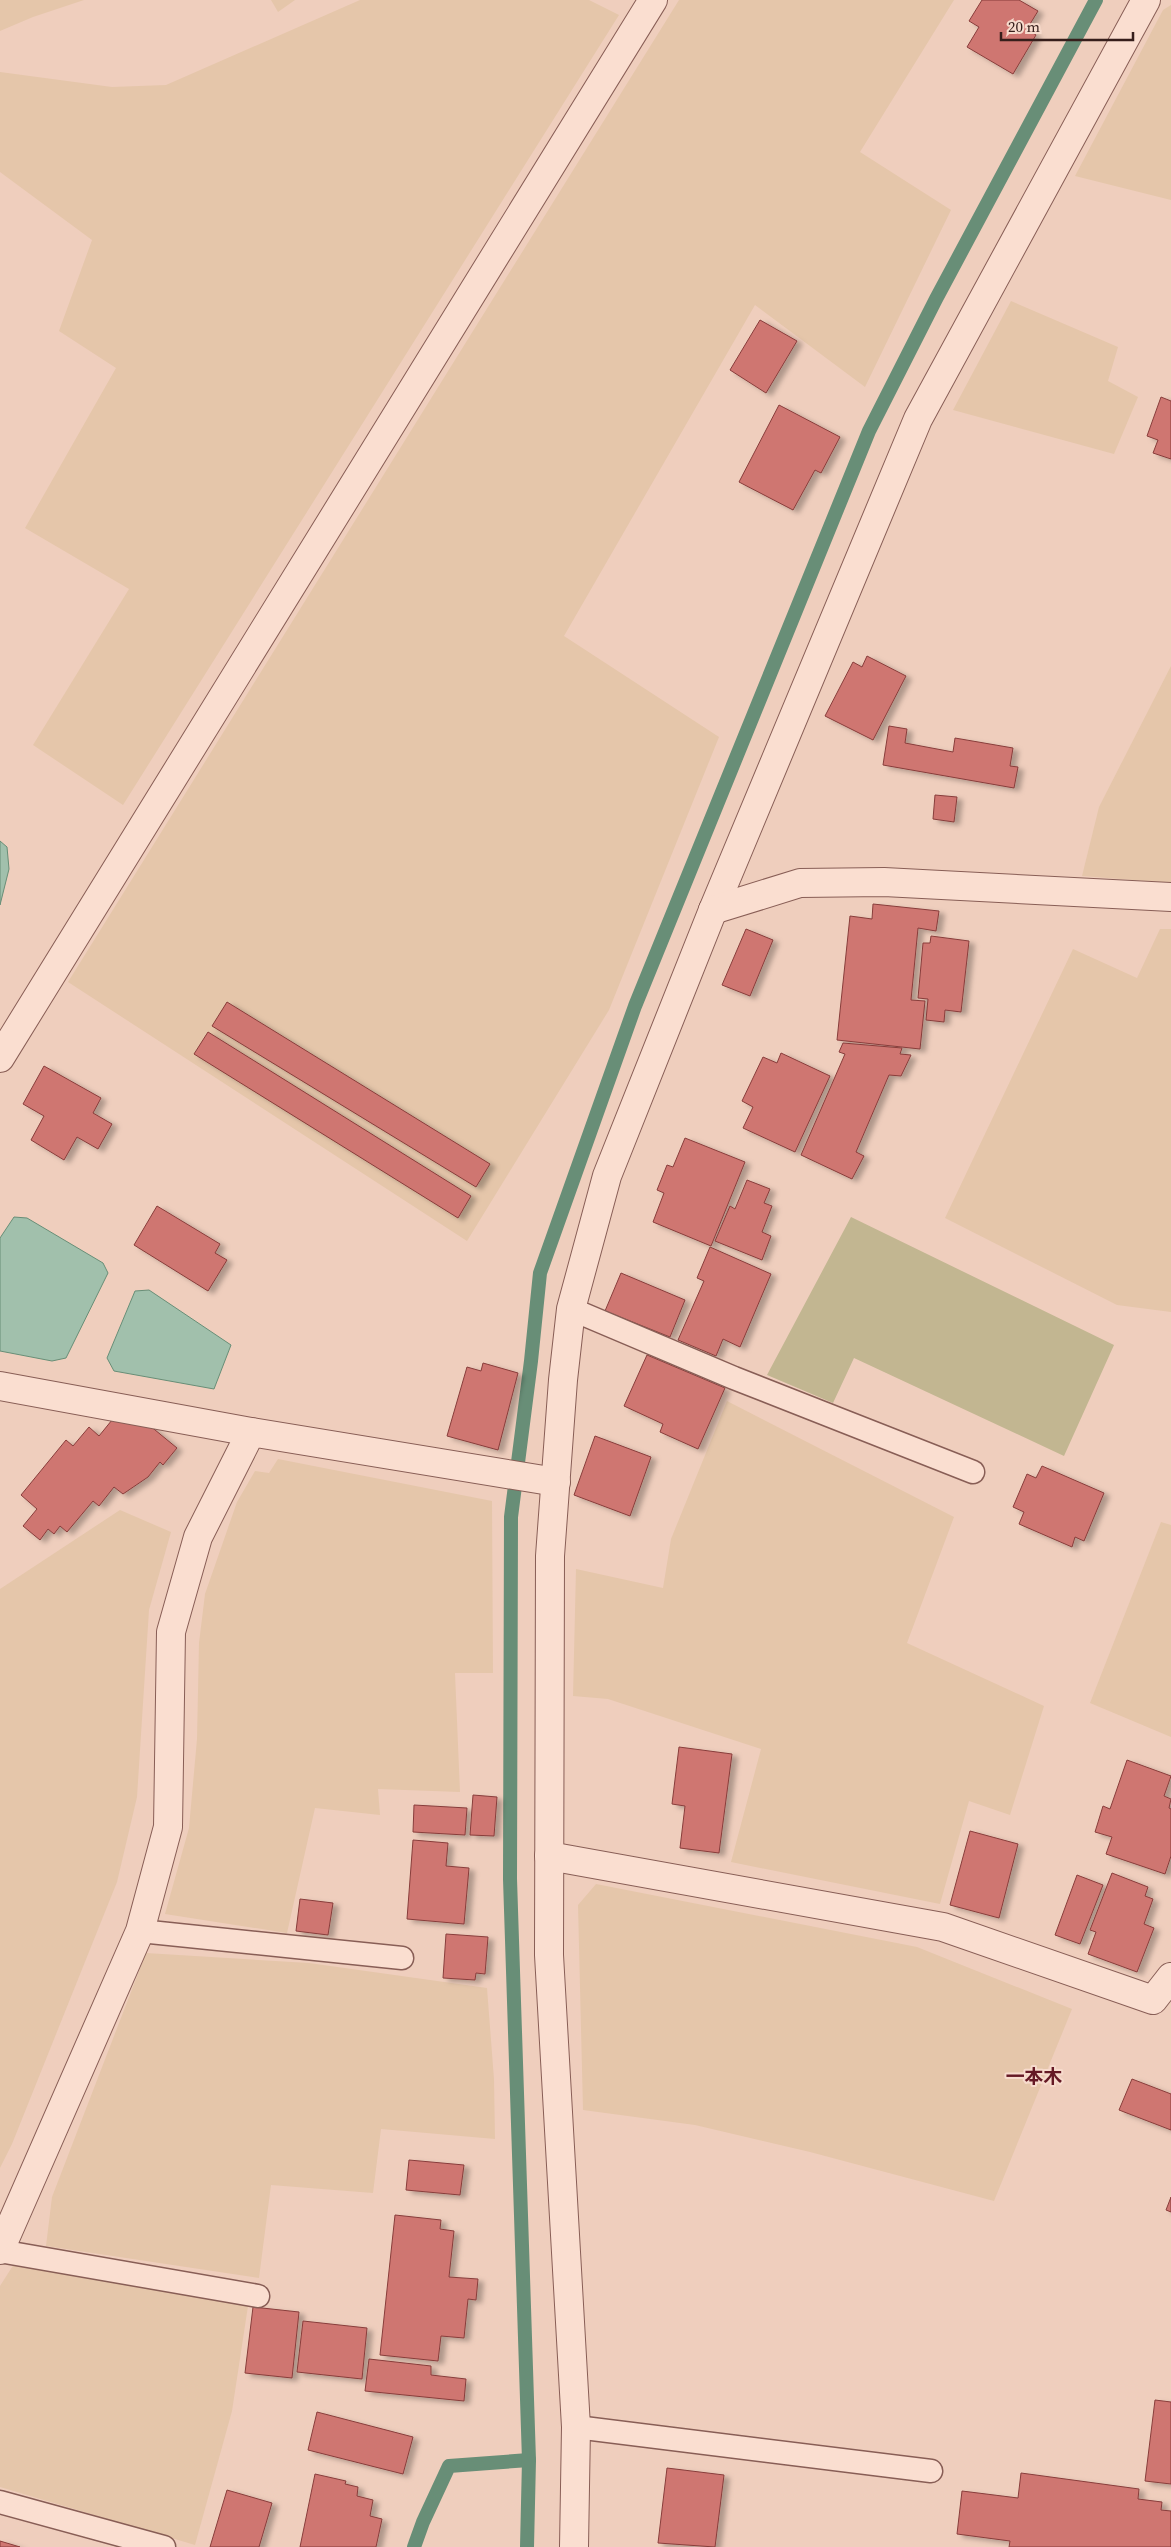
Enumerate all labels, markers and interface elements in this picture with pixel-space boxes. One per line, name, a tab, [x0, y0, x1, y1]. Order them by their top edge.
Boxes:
scale bar	[1001, 10, 1134, 42]
text: 20 m	[1008, 16, 1040, 37]
district label: 一本木	[1005, 2063, 1063, 2089]

